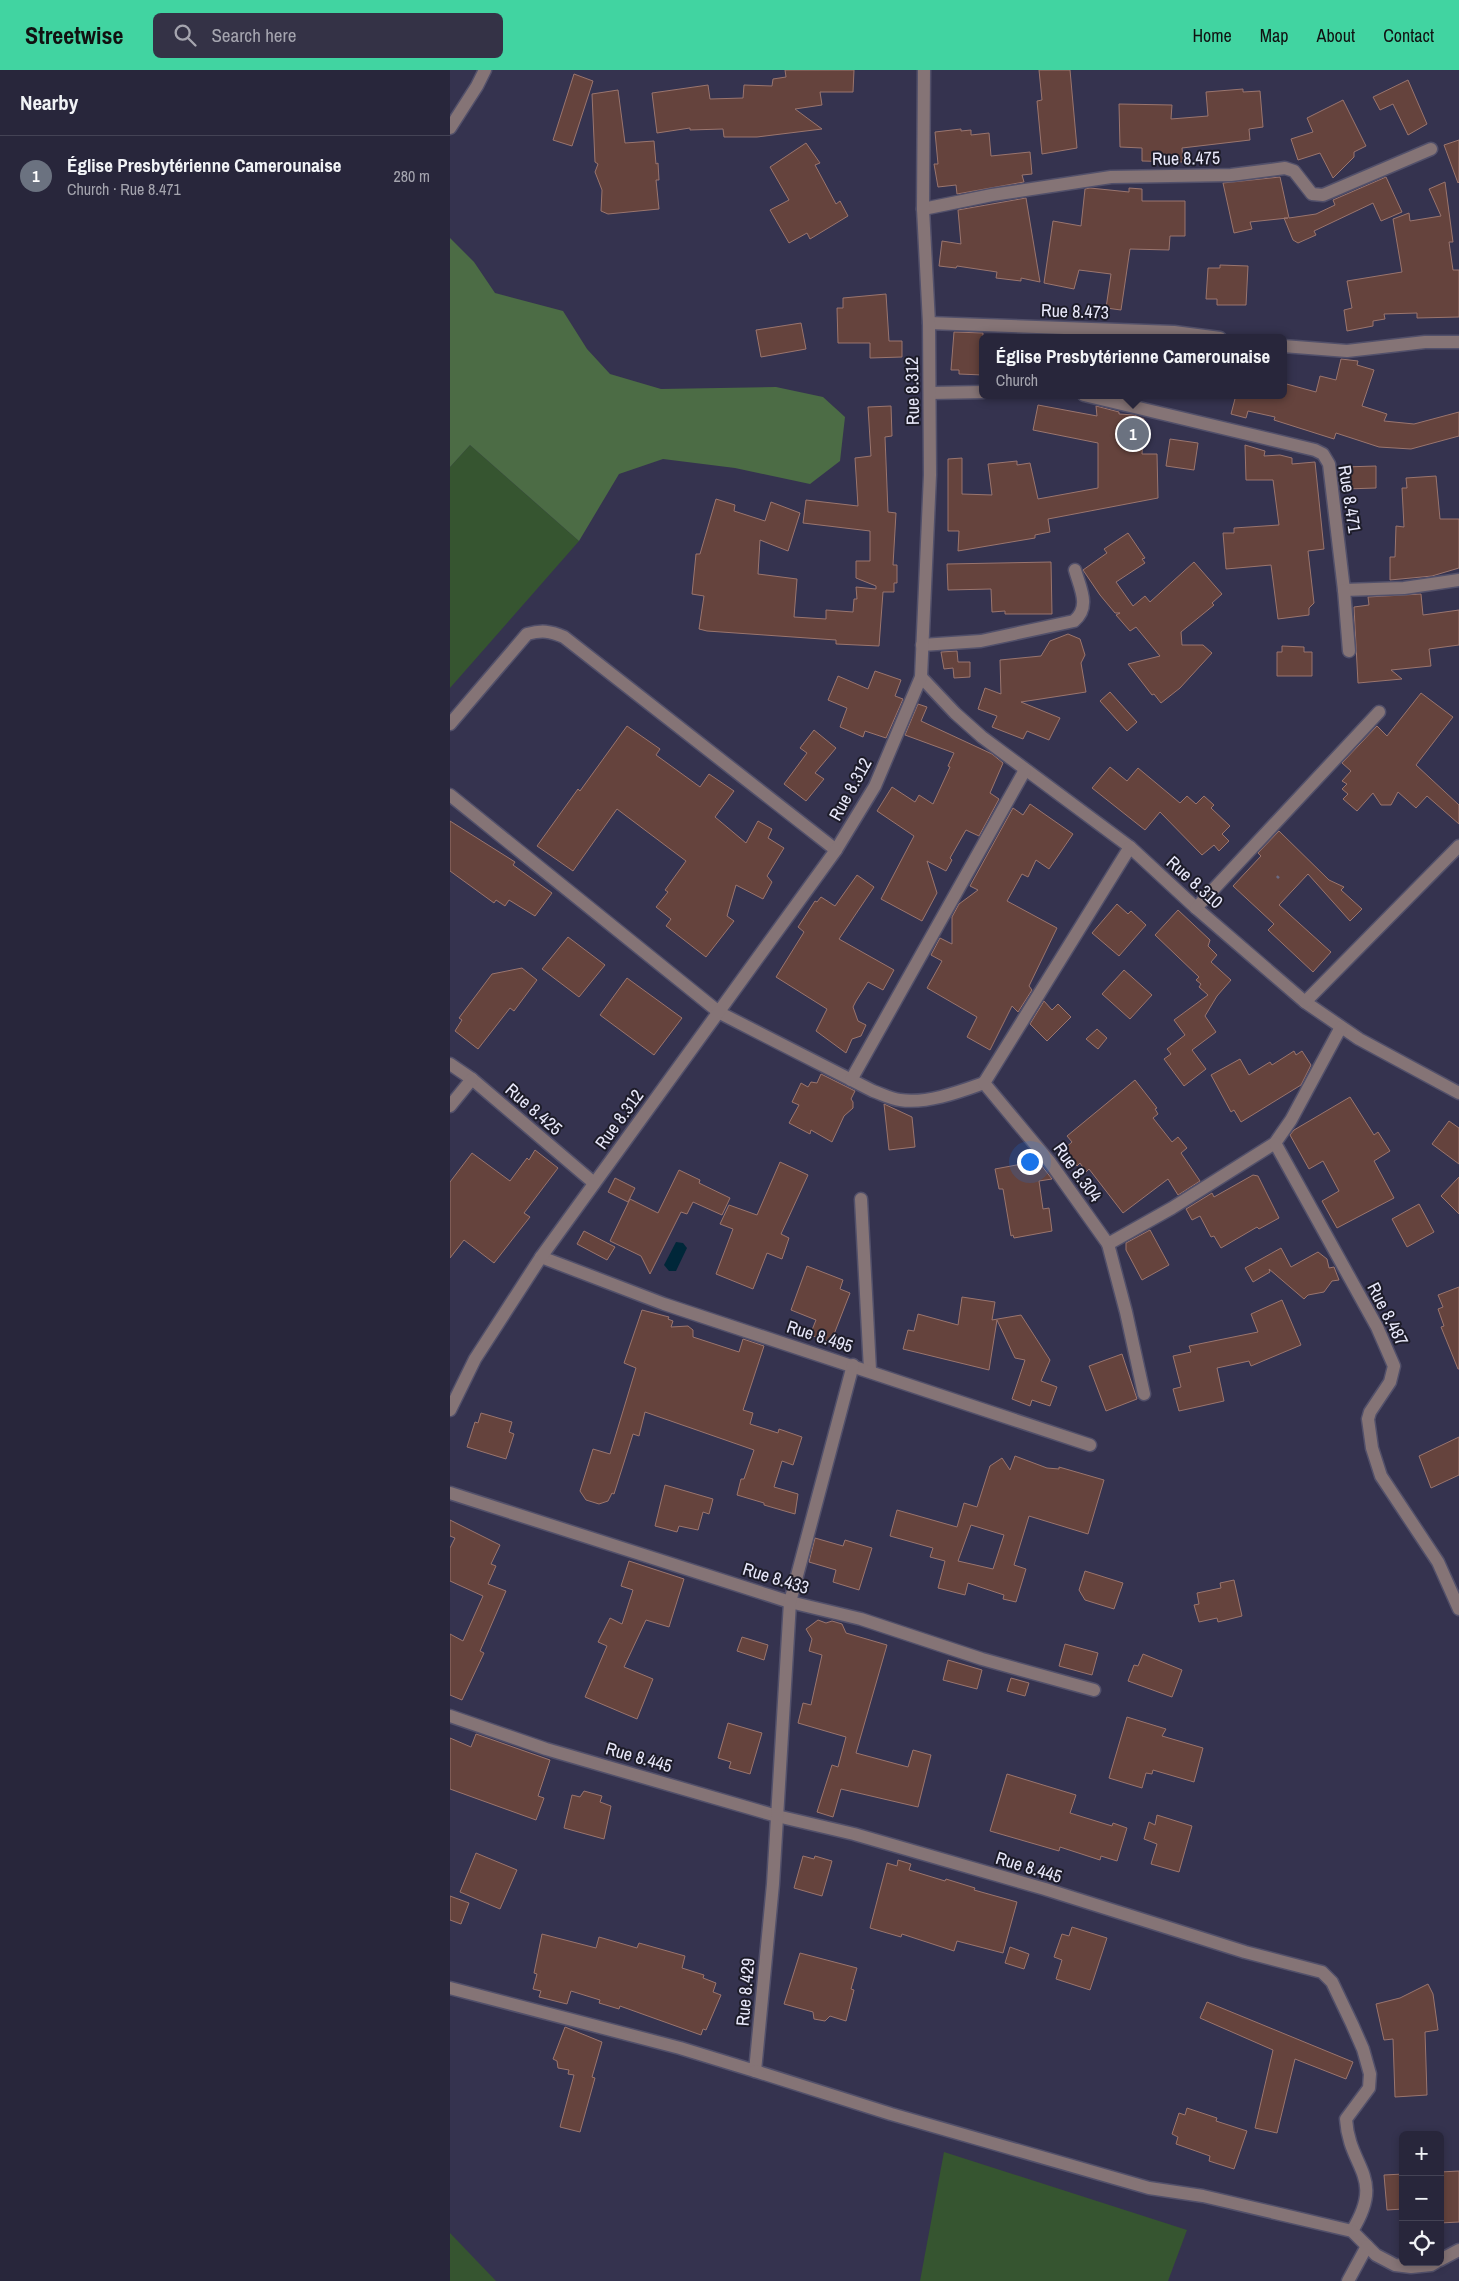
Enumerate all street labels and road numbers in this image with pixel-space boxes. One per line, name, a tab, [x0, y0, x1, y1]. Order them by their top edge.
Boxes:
street label: Rue 8.475	[1152, 145, 1220, 171]
street label: Rue 8.473	[1041, 297, 1109, 325]
street label: Rue 8.312	[899, 357, 925, 425]
street label: Rue 8.471	[1332, 463, 1368, 535]
street label: Rue 8.312	[823, 753, 877, 825]
street label: Rue 8.310	[1161, 850, 1229, 914]
street label: Rue 8.425	[500, 1077, 568, 1141]
street label: Rue 8.312	[589, 1084, 649, 1154]
street label: Rue 8.304	[1048, 1137, 1108, 1207]
street label: Rue 8.487	[1361, 1278, 1415, 1350]
street label: Rue 8.495	[784, 1314, 856, 1358]
street label: Rue 8.433	[740, 1556, 812, 1600]
street label: Rue 8.445	[603, 1736, 675, 1778]
street label: Rue 8.445	[993, 1845, 1065, 1889]
street label: Rue 8.429	[730, 1957, 760, 2027]

